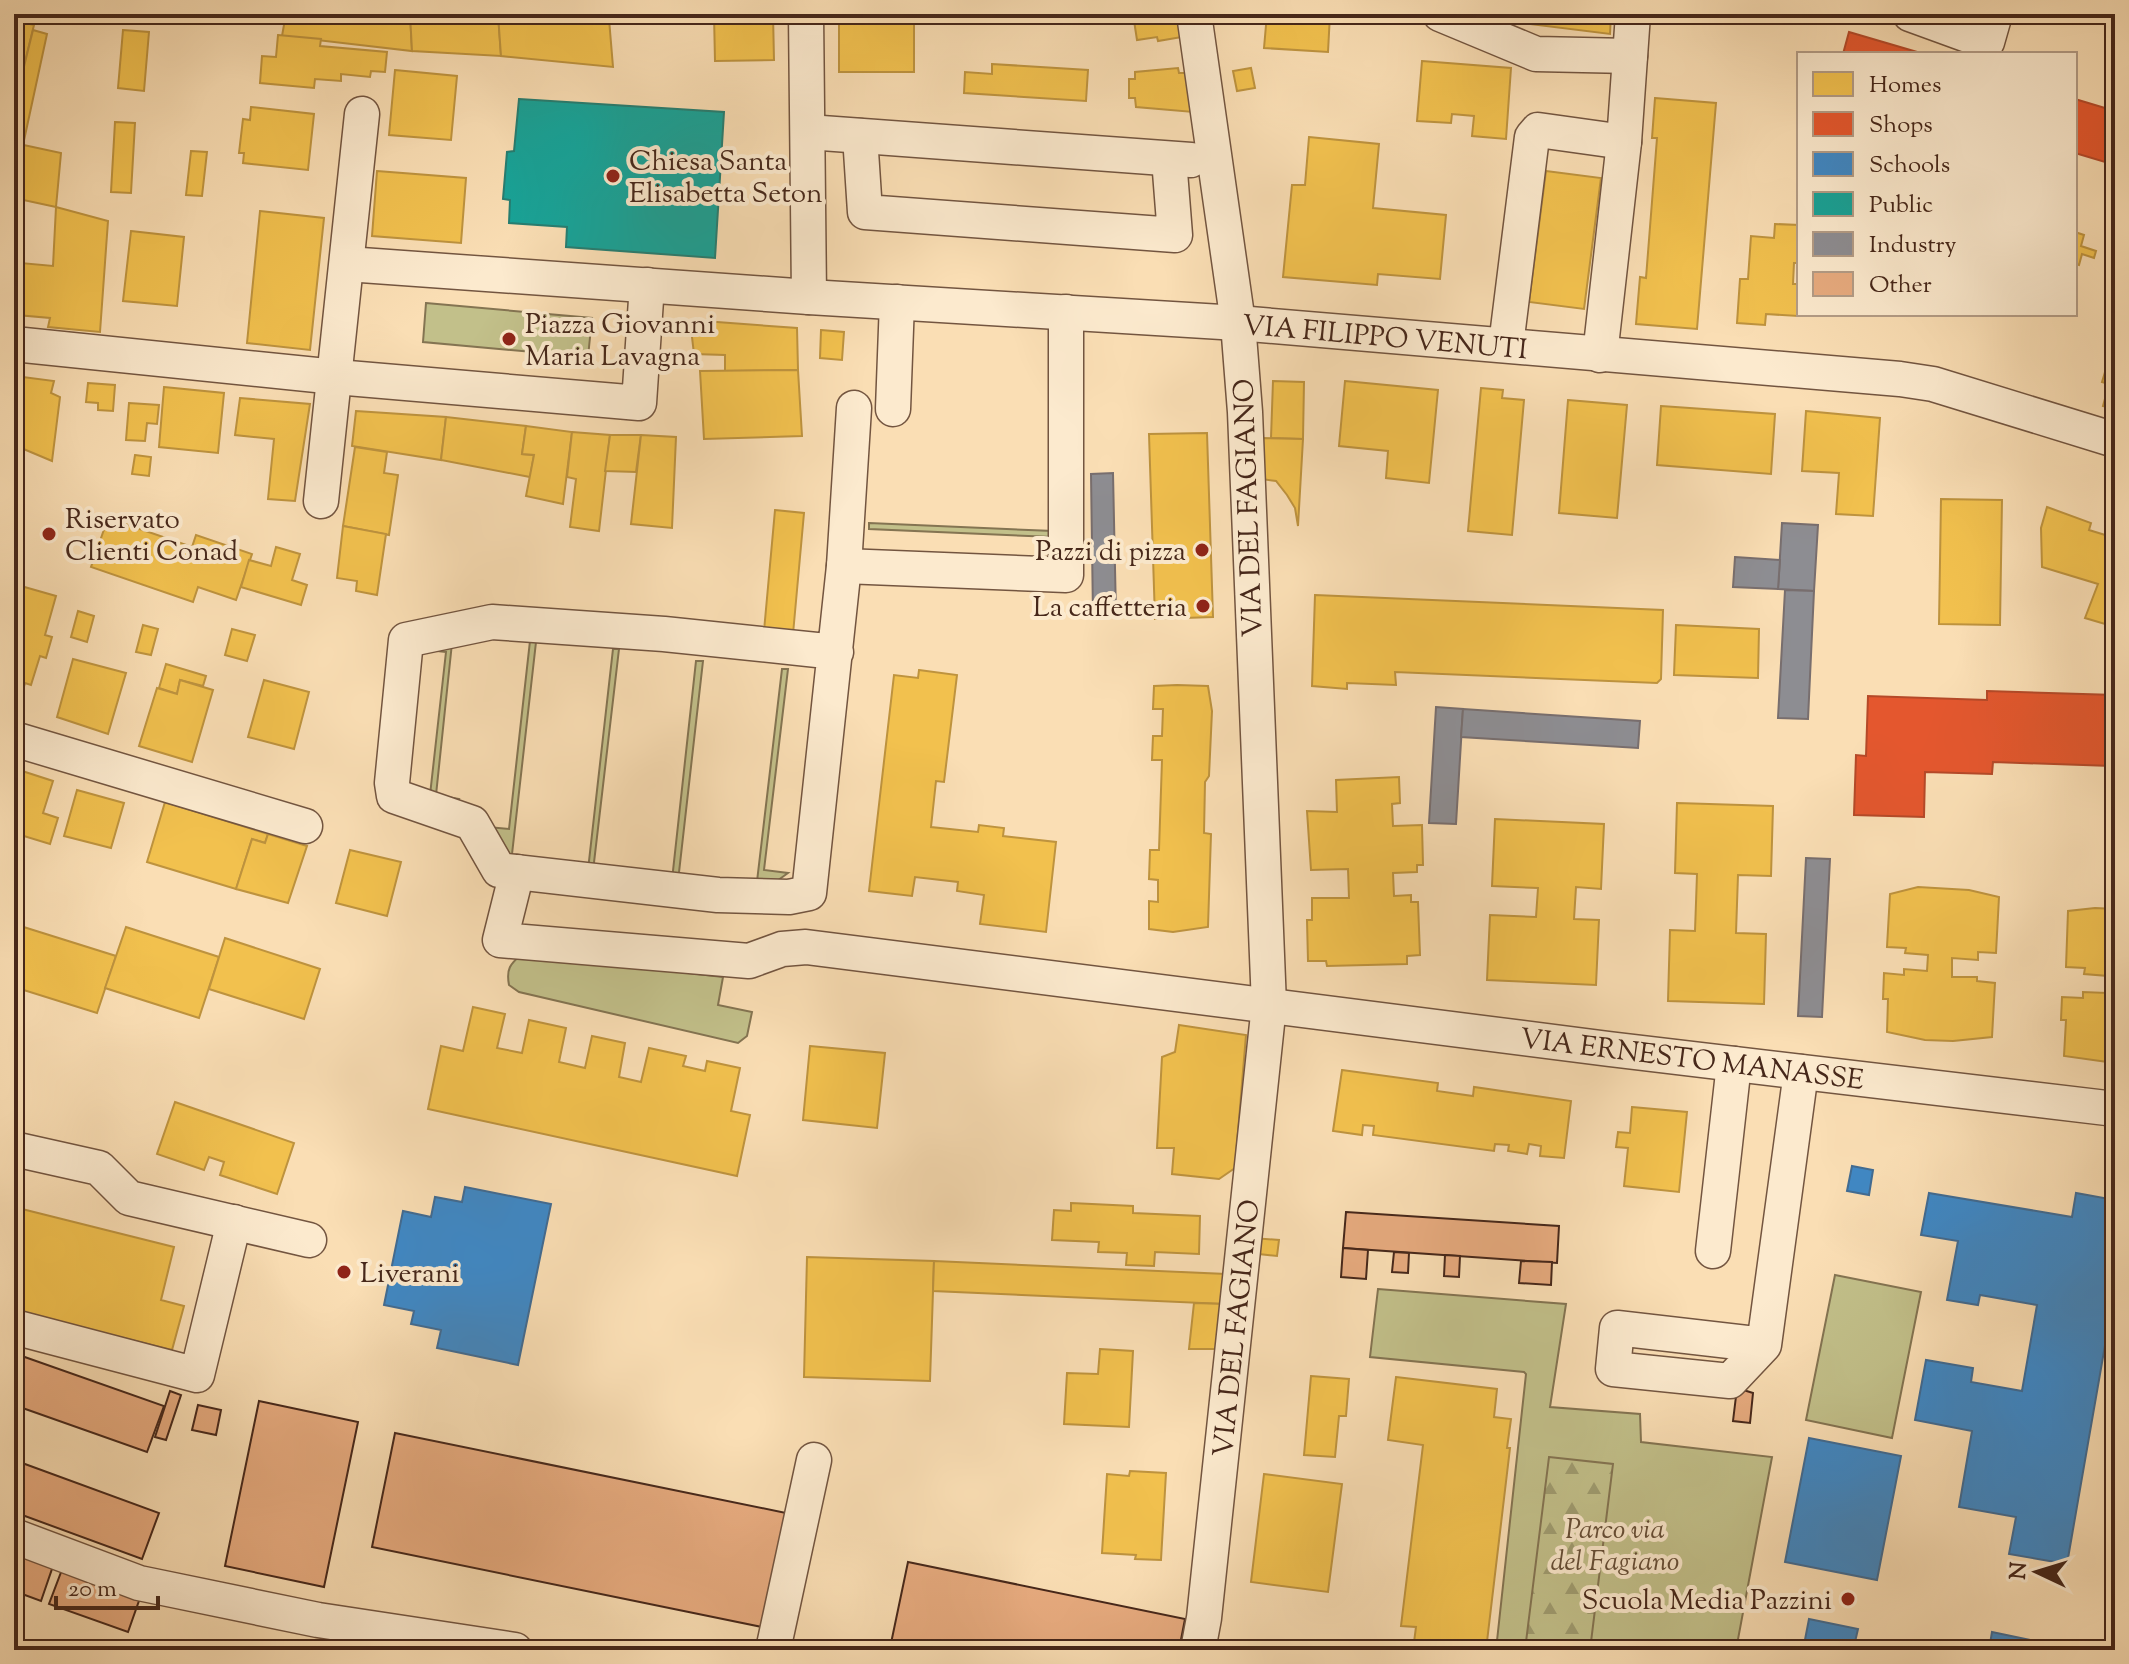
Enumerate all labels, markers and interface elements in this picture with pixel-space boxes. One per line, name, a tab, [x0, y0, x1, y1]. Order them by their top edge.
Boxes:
legend	[1797, 52, 2077, 316]
text: Homes	[1869, 69, 1941, 103]
text: Shops	[1869, 109, 1933, 143]
place label: Chiesa Santa Elisabetta Seton	[629, 143, 823, 215]
text: Schools	[1869, 149, 1950, 183]
marker: Chiesa Santa Elisabetta Seton	[604, 167, 622, 185]
text: Public	[1869, 189, 1933, 223]
text: Industry	[1869, 229, 1957, 263]
text: Other	[1869, 269, 1932, 303]
place label: Piazza Giovanni Maria Lavagna	[525, 306, 715, 378]
street label: VIA FILIPPO VENUTI	[1240, 307, 1529, 371]
marker: Piazza Giovanni Maria Lavagna	[500, 330, 518, 348]
street label: VIA DEL FAGIANO	[1225, 378, 1275, 638]
place label: Riservato Clienti Conad	[65, 501, 238, 573]
marker: Riservato Clienti Conad	[40, 525, 58, 543]
place label: Pazzi di pizza	[1035, 533, 1186, 573]
marker: Pazzi di pizza	[1193, 541, 1211, 559]
place label: La caffetteria	[1033, 589, 1187, 629]
marker: La caffetteria	[1194, 597, 1212, 615]
street label: VIA ERNESTO MANASSE	[1517, 1020, 1866, 1102]
street label: VIA DEL FAGIANO	[1205, 1198, 1271, 1459]
place label: Liverani	[360, 1255, 460, 1295]
marker: Liverani	[335, 1263, 353, 1281]
park label: Parco via del Fagiano	[1551, 1511, 1679, 1583]
north arrow	[1997, 1532, 2077, 1612]
scale bar	[56, 1560, 158, 1610]
text: N	[2003, 1561, 2037, 1581]
text: 20 m	[68, 1573, 117, 1607]
place label: Scuola Media Pazzini	[1582, 1582, 1832, 1622]
marker: Scuola Media Pazzini	[1839, 1590, 1857, 1608]

